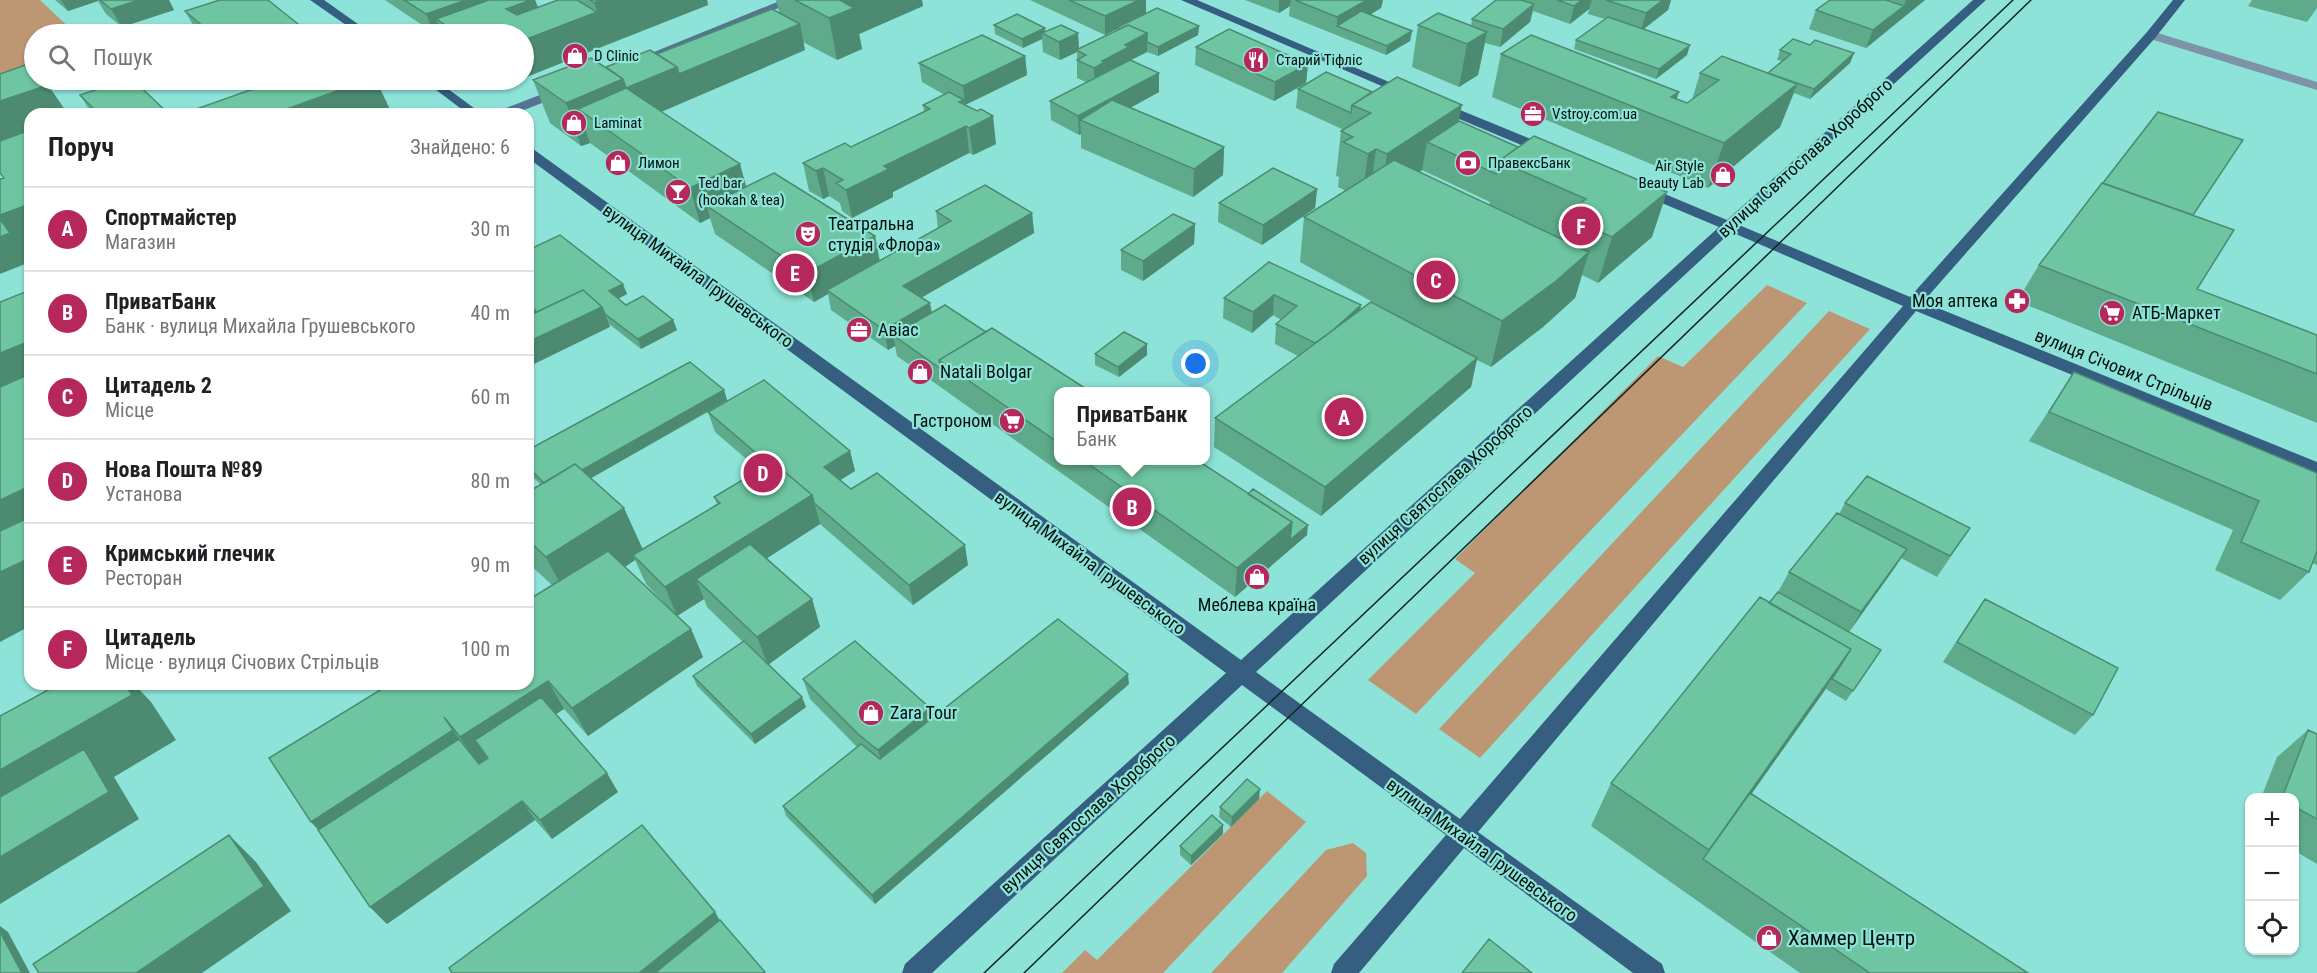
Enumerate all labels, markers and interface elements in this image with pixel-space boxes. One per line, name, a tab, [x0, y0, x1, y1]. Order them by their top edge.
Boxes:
search box	[24, 24, 534, 90]
icon: search	[45, 41, 78, 74]
shop icon: D Clinic	[560, 41, 590, 71]
text: Пошук	[93, 45, 153, 70]
restaurant icon: Старий Тіфліс	[1241, 45, 1271, 75]
place label: D Clinic	[594, 47, 639, 65]
place label: Старий Тіфліс	[1276, 51, 1362, 69]
street label: вулиця Святослава Хороброго	[1713, 74, 1896, 242]
office icon: Vstroy.com.ua	[1518, 99, 1548, 129]
place label: Vstroy.com.ua	[1552, 105, 1637, 123]
shop icon: Laminat	[559, 108, 589, 138]
place label: Laminat	[594, 114, 642, 132]
text: Поруч	[48, 132, 114, 162]
text: Знайдено: 6	[410, 135, 510, 159]
shop icon: Лимон	[603, 148, 633, 178]
bank icon: ПравексБанк	[1453, 148, 1483, 178]
place label: Лимон	[638, 154, 680, 172]
place label: ПравексБанк	[1488, 154, 1571, 172]
place label: Air Style Beauty Lab	[1638, 157, 1704, 192]
shop icon: Air Style Beauty Lab	[1708, 160, 1738, 190]
place label: Ted bar (hookah & tea)	[698, 174, 785, 209]
bar icon: Ted bar (hookah & tea)	[663, 177, 693, 207]
street label: вулиця Михайла Грушевського	[599, 199, 798, 352]
pin: F	[1562, 204, 1600, 248]
text: Спортмайстер	[105, 205, 237, 230]
place label: Театральна студія «Флора»	[828, 213, 941, 255]
text: A	[62, 217, 73, 241]
text: 30 m	[471, 217, 510, 241]
theatre icon: Театральна студія «Флора»	[793, 219, 823, 249]
text: Магазин	[105, 230, 176, 254]
pin: E	[776, 250, 814, 296]
pin: C	[1416, 258, 1456, 302]
pharmacy icon: Моя аптека	[2002, 286, 2032, 316]
text: ПриватБанк	[105, 289, 216, 314]
place label: Моя аптека	[1912, 290, 1998, 311]
supermarket icon: АТБ-Маркет	[2097, 298, 2127, 328]
text: B	[62, 301, 73, 325]
text: 40 m	[471, 301, 510, 325]
place label: АТБ-Маркет	[2132, 302, 2221, 323]
text: Банк · вулиця Михайла Грушевського	[105, 314, 416, 338]
office icon: Авіас	[844, 315, 874, 345]
place label: Авіас	[878, 319, 919, 340]
street label: вулиця Січових Стрільців	[2032, 324, 2216, 415]
your location	[1181, 349, 1210, 378]
shop icon: Natali Bolgar	[905, 357, 935, 387]
place label: Natali Bolgar	[940, 361, 1033, 382]
text: Цитадель 2	[105, 373, 212, 398]
text: C	[62, 385, 73, 409]
text: 60 m	[471, 385, 510, 409]
popup	[1054, 387, 1210, 465]
pin: A	[1324, 394, 1364, 440]
text: Місце	[105, 398, 154, 422]
street label: вулиця Святослава Хороброго	[1353, 401, 1536, 569]
text: ПриватБанк	[1077, 402, 1188, 427]
supermarket icon: Гастроном	[997, 406, 1027, 436]
place label: Гастроном	[913, 410, 992, 431]
text: Банк	[1077, 427, 1117, 451]
pin: D	[744, 450, 783, 496]
text: Нова Пошта №89	[105, 457, 263, 482]
text: D	[62, 469, 73, 493]
text: 80 m	[471, 469, 510, 493]
text: Установа	[105, 482, 182, 506]
pin: B	[1112, 484, 1152, 530]
street label: вулиця Михайла Грушевського	[991, 486, 1190, 639]
text: Кримський глечик	[105, 541, 275, 566]
text: E	[63, 553, 72, 577]
text: 90 m	[471, 553, 510, 577]
shop icon: Меблева країна	[1242, 562, 1272, 592]
text: Ресторан	[105, 566, 182, 590]
place label: Меблева країна	[1198, 594, 1316, 615]
text: Цитадель	[105, 625, 196, 650]
text: F	[63, 637, 72, 661]
text: 100 m	[461, 637, 510, 661]
text: Місце · вулиця Січових Стрільців	[105, 650, 379, 674]
shop icon: Zara Tour	[856, 698, 886, 728]
place label: Zara Tour	[890, 702, 958, 723]
street label: вулиця Святослава Хороброго	[996, 730, 1179, 898]
street label: вулиця Михайла Грушевського	[1383, 773, 1582, 926]
map controls	[2245, 793, 2299, 955]
button: +	[2245, 793, 2299, 847]
button: −	[2245, 847, 2299, 901]
button: locate	[2245, 901, 2299, 955]
shop icon: Хаммер Центр	[1754, 923, 1784, 953]
place label: Хаммер Центр	[1788, 926, 1915, 950]

